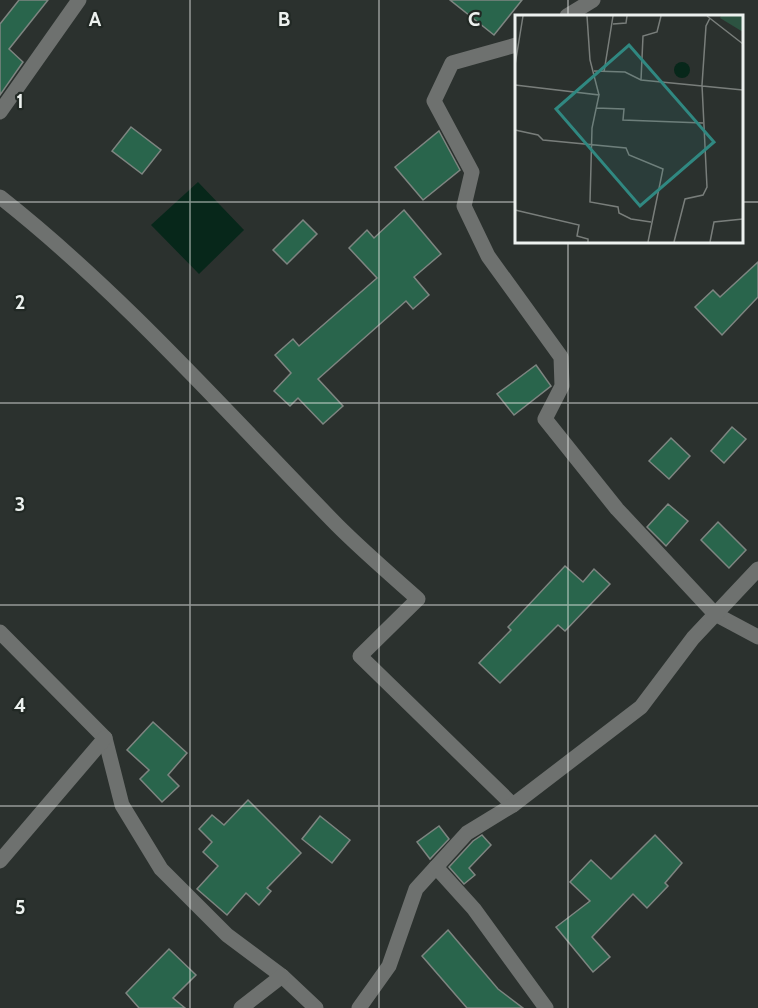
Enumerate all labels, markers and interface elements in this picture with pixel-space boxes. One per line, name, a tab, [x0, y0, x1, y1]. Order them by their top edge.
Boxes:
text: A	[89, 7, 102, 31]
text: B	[278, 7, 290, 31]
text: C	[468, 7, 480, 31]
inset map	[515, 15, 743, 243]
text: 1	[16, 89, 24, 113]
text: 2	[15, 290, 25, 314]
text: 3	[15, 492, 25, 516]
text: 4	[14, 693, 26, 717]
text: 5	[15, 895, 25, 919]

